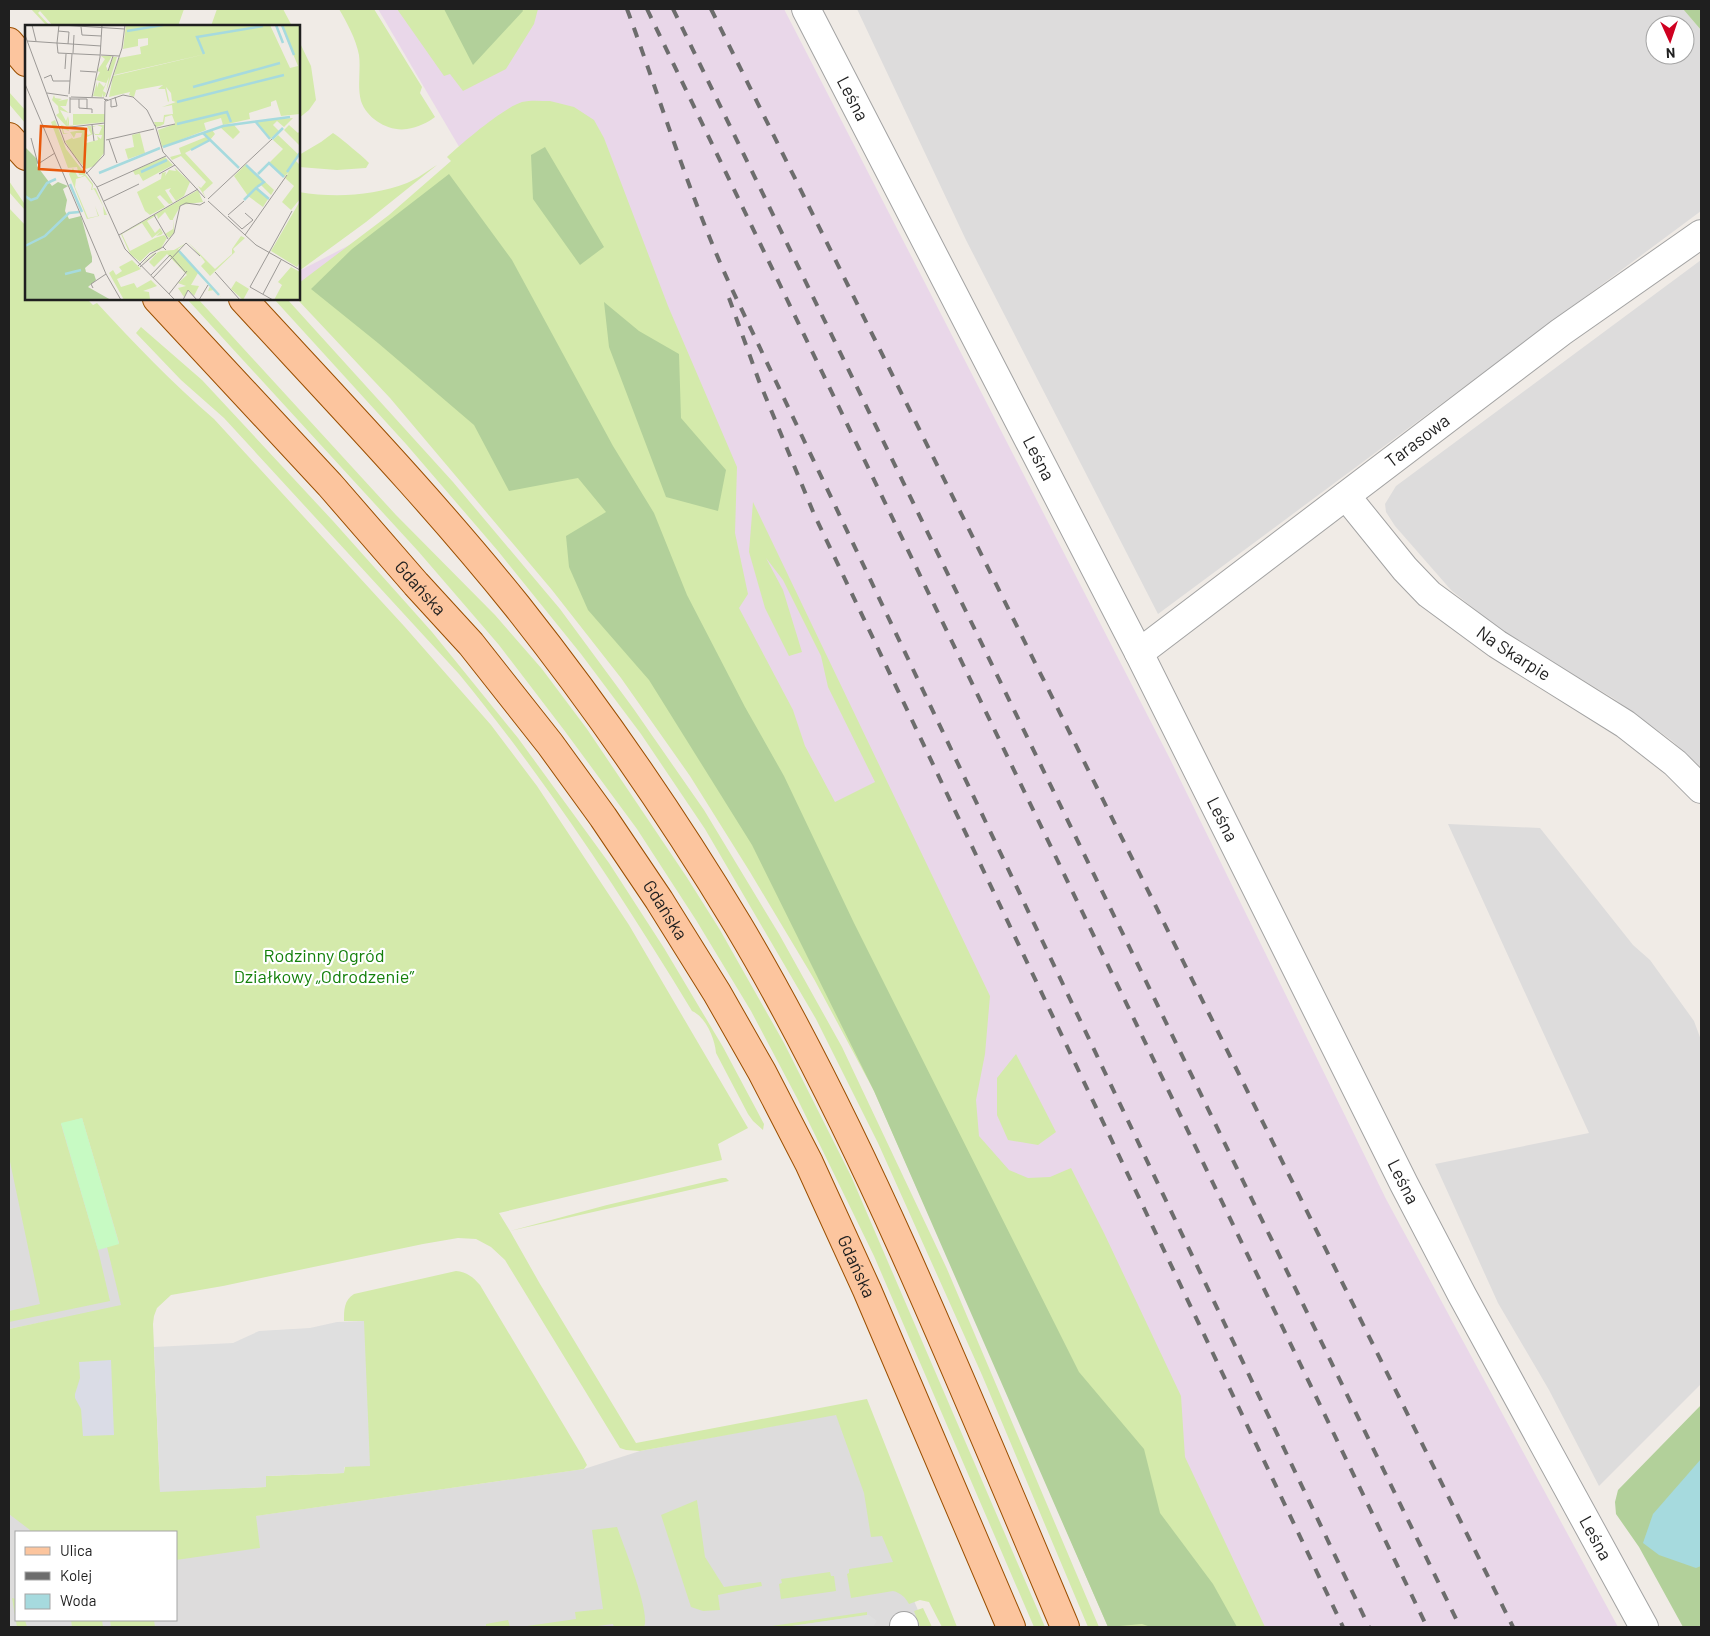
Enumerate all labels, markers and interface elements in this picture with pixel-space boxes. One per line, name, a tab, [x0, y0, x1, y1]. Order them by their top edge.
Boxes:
north arrow	[1645, 15, 1695, 65]
inset map	[25, 25, 300, 300]
text: N	[1666, 45, 1676, 62]
street label: Leśna	[833, 72, 874, 124]
street label: Tarasowa	[1380, 409, 1453, 472]
street label: Leśna	[1019, 432, 1060, 484]
street label: Gdańska	[390, 555, 451, 620]
street label: Na Skarpie	[1473, 621, 1555, 685]
street label: Leśna	[1203, 793, 1243, 845]
street label: Gdańska	[639, 875, 693, 943]
park label: Rodzinny Ogród Działkowy „Odrodzenie”	[234, 944, 414, 987]
street label: Leśna	[1383, 1155, 1424, 1207]
street label: Gdańska	[833, 1231, 881, 1301]
street label: Leśna	[1575, 1512, 1617, 1564]
legend	[15, 1531, 178, 1621]
text: Ulica	[60, 1541, 92, 1559]
text: Kolej	[60, 1566, 92, 1584]
text: Woda	[60, 1591, 96, 1609]

